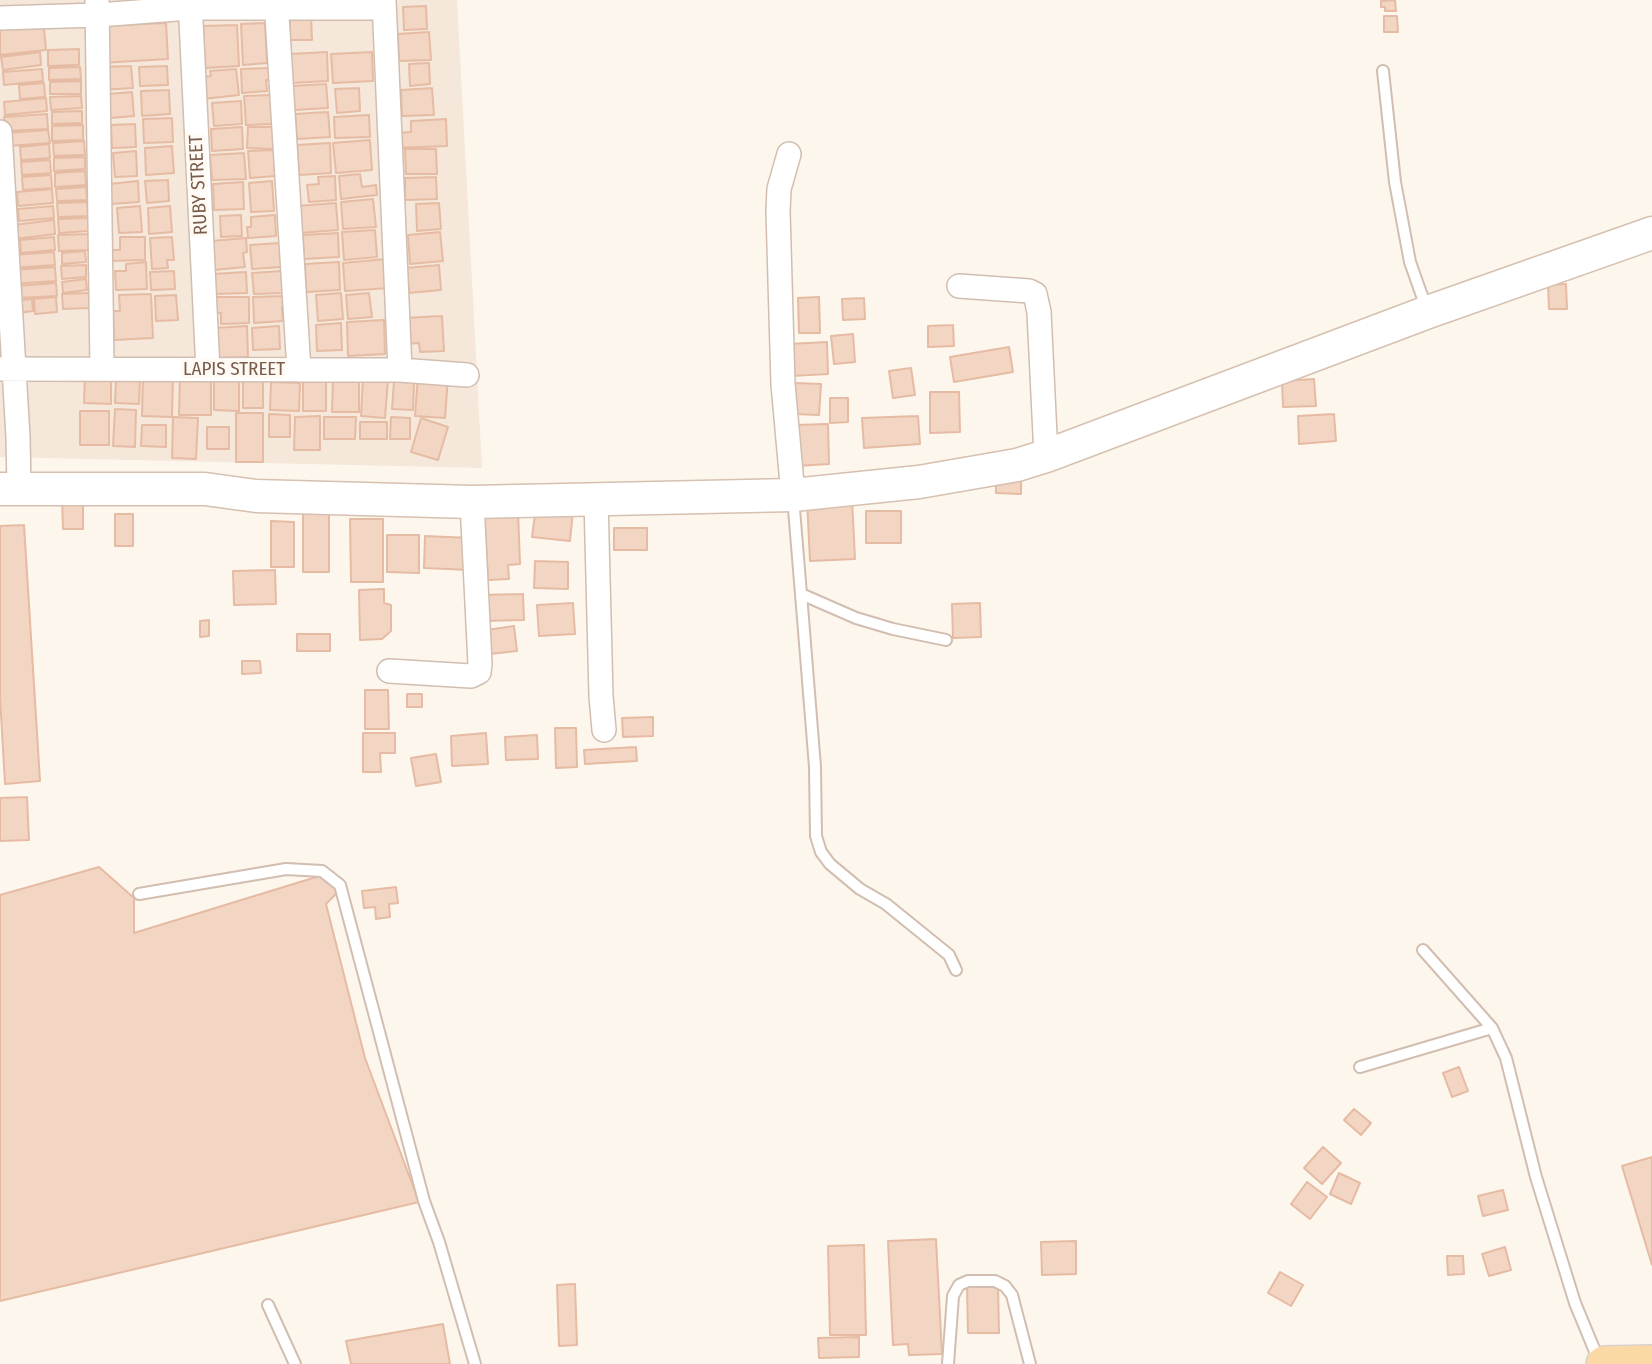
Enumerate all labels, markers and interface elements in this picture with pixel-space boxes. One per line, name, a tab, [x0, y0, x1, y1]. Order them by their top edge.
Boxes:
street label: RUBY STREET	[185, 134, 213, 236]
street label: LAPIS STREET	[183, 359, 285, 381]

